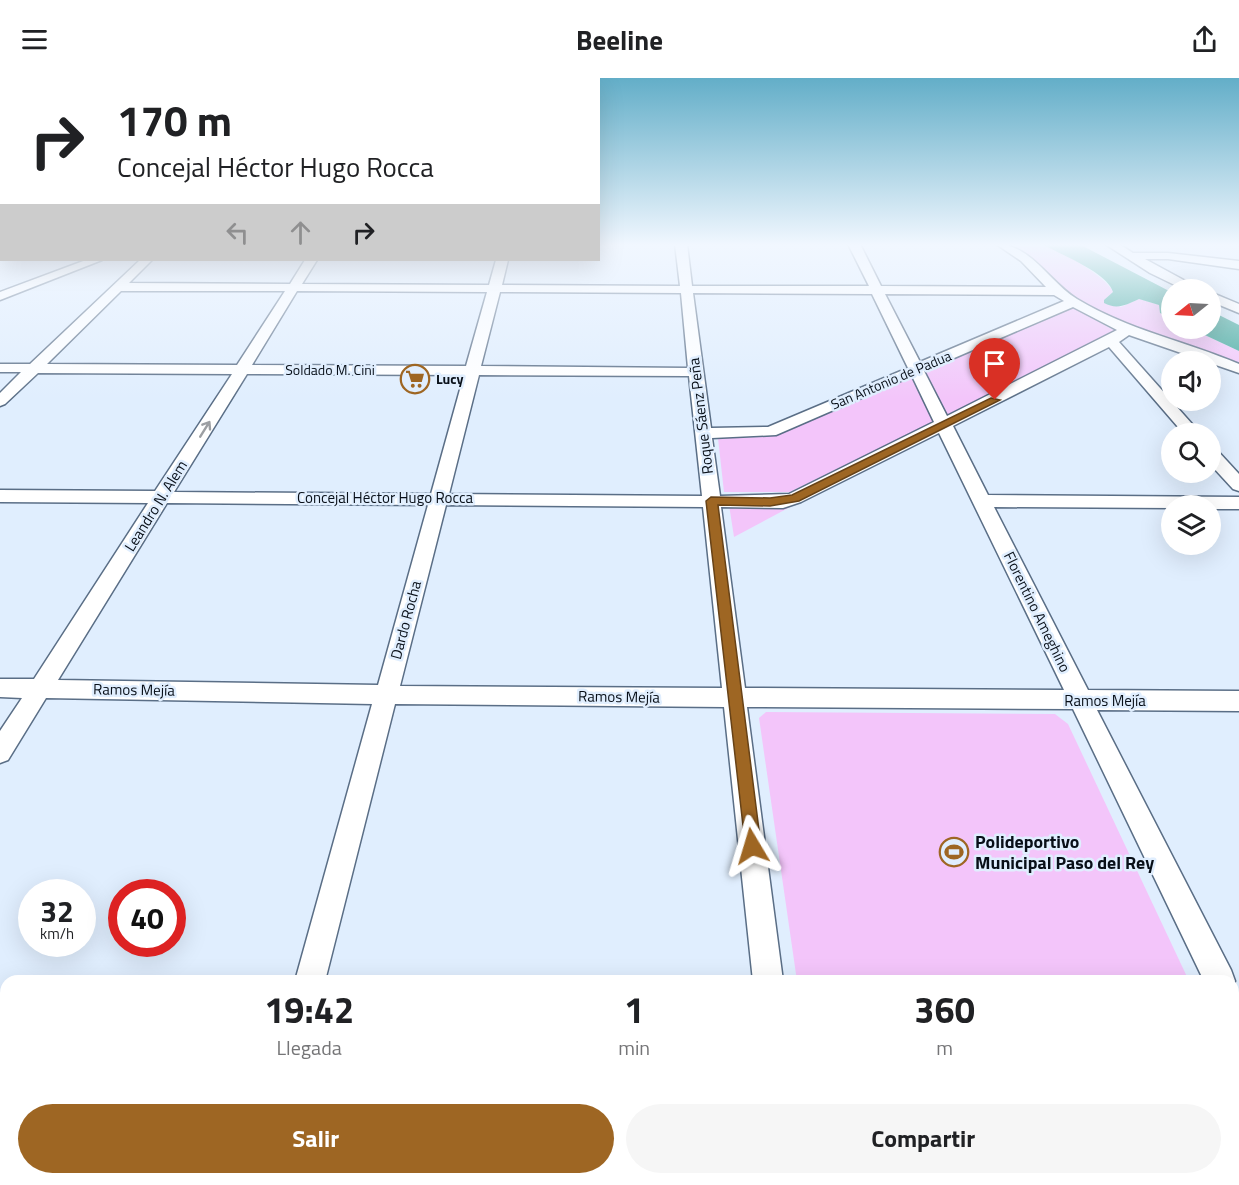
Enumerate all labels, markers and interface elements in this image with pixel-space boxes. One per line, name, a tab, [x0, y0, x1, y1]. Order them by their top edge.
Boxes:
text: Beeline	[576, 19, 663, 60]
icon: menu	[18, 23, 51, 56]
icon: share	[1188, 23, 1221, 56]
text: 170 m	[117, 88, 232, 152]
icon: right	[18, 102, 96, 180]
text: Concejal Héctor Hugo Rocca	[117, 146, 434, 187]
icon: left	[221, 216, 254, 249]
icon: ahead	[284, 216, 317, 249]
icon: right	[347, 216, 380, 249]
north arrow	[1161, 279, 1221, 339]
map controls	[1161, 279, 1221, 555]
pin	[969, 338, 1020, 400]
street label: San Antonio de Padua	[827, 345, 954, 414]
icon: arrive	[978, 347, 1011, 380]
button: sound	[1161, 351, 1221, 411]
street label: Roque Sáenz Peña	[682, 356, 719, 476]
street label: Soldado M. Cini	[285, 359, 375, 380]
supermarket icon: Lucy	[399, 363, 431, 395]
place label: Lucy	[436, 368, 464, 389]
one-way arrow	[198, 421, 211, 438]
button: search	[1161, 423, 1221, 483]
street label: Leandro N. Alem	[118, 456, 193, 556]
street label: Concejal Héctor Hugo Rocca	[297, 486, 473, 509]
button: layers	[1161, 495, 1221, 555]
street label: Florentino Ameghino	[998, 548, 1077, 676]
street label: Dardo Rocha	[384, 578, 427, 662]
street label: Ramos Mejía	[93, 677, 176, 702]
street label: Ramos Mejía	[578, 684, 661, 709]
street label: Ramos Mejía	[1064, 689, 1146, 712]
position arrow	[720, 814, 784, 878]
place label: Polideportivo Municipal Paso del Rey	[975, 828, 1154, 876]
sports icon: Polideportivo Municipal Paso del Rey	[938, 836, 970, 868]
speed limit sign: 40	[108, 879, 186, 957]
text: 32	[40, 888, 74, 934]
text: km/h	[40, 922, 74, 945]
text: 19:42	[264, 982, 354, 1037]
text: 1	[624, 982, 644, 1037]
text: 360	[914, 982, 975, 1037]
text: Llegada	[277, 1032, 342, 1063]
text: min	[618, 1032, 650, 1063]
text: m	[936, 1032, 953, 1063]
button: Salir	[18, 1104, 614, 1173]
button: Compartir	[626, 1104, 1221, 1173]

